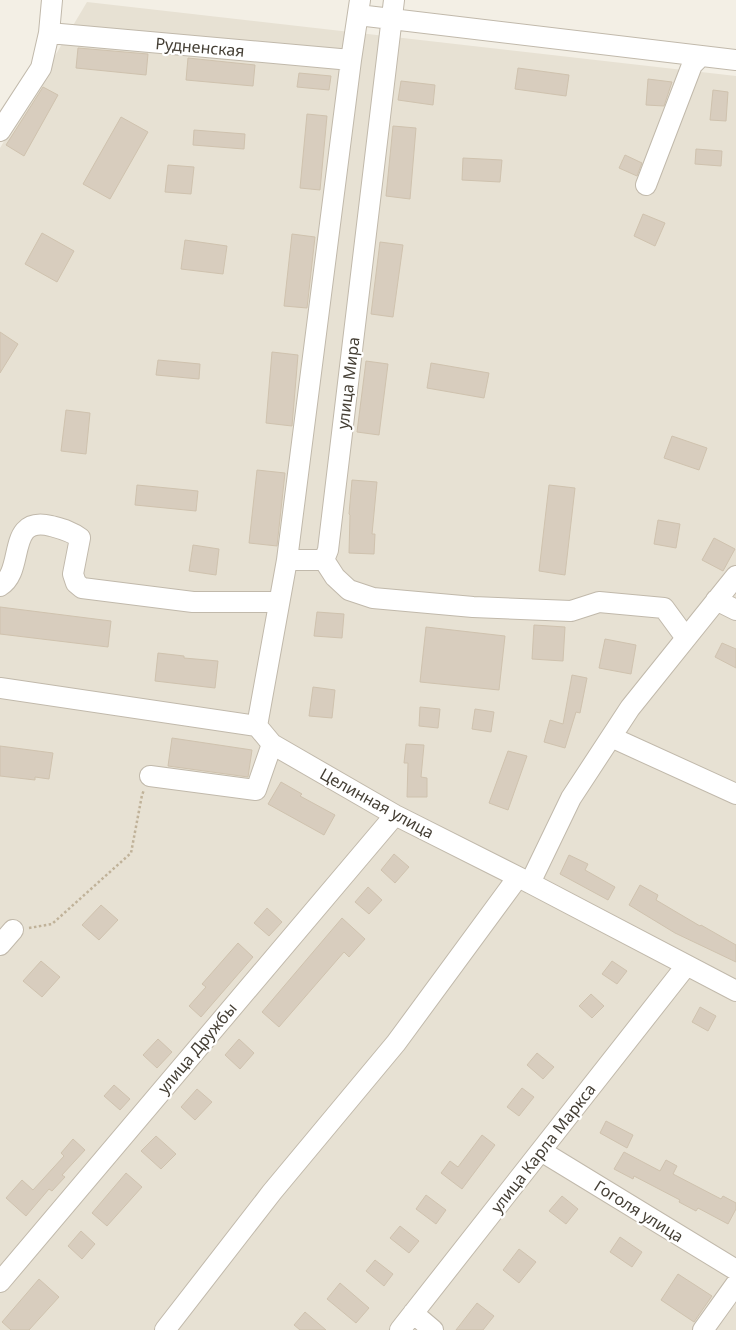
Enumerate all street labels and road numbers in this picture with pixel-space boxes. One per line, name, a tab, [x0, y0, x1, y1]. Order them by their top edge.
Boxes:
street label: Рудненская	[155, 32, 245, 62]
street label: улица Мира	[331, 336, 365, 430]
street label: Целинная улица	[316, 763, 438, 843]
street label: улица Дружбы	[152, 998, 242, 1098]
street label: улица Карла Маркса	[486, 1079, 600, 1217]
street label: Гоголя улица	[590, 1175, 688, 1247]

